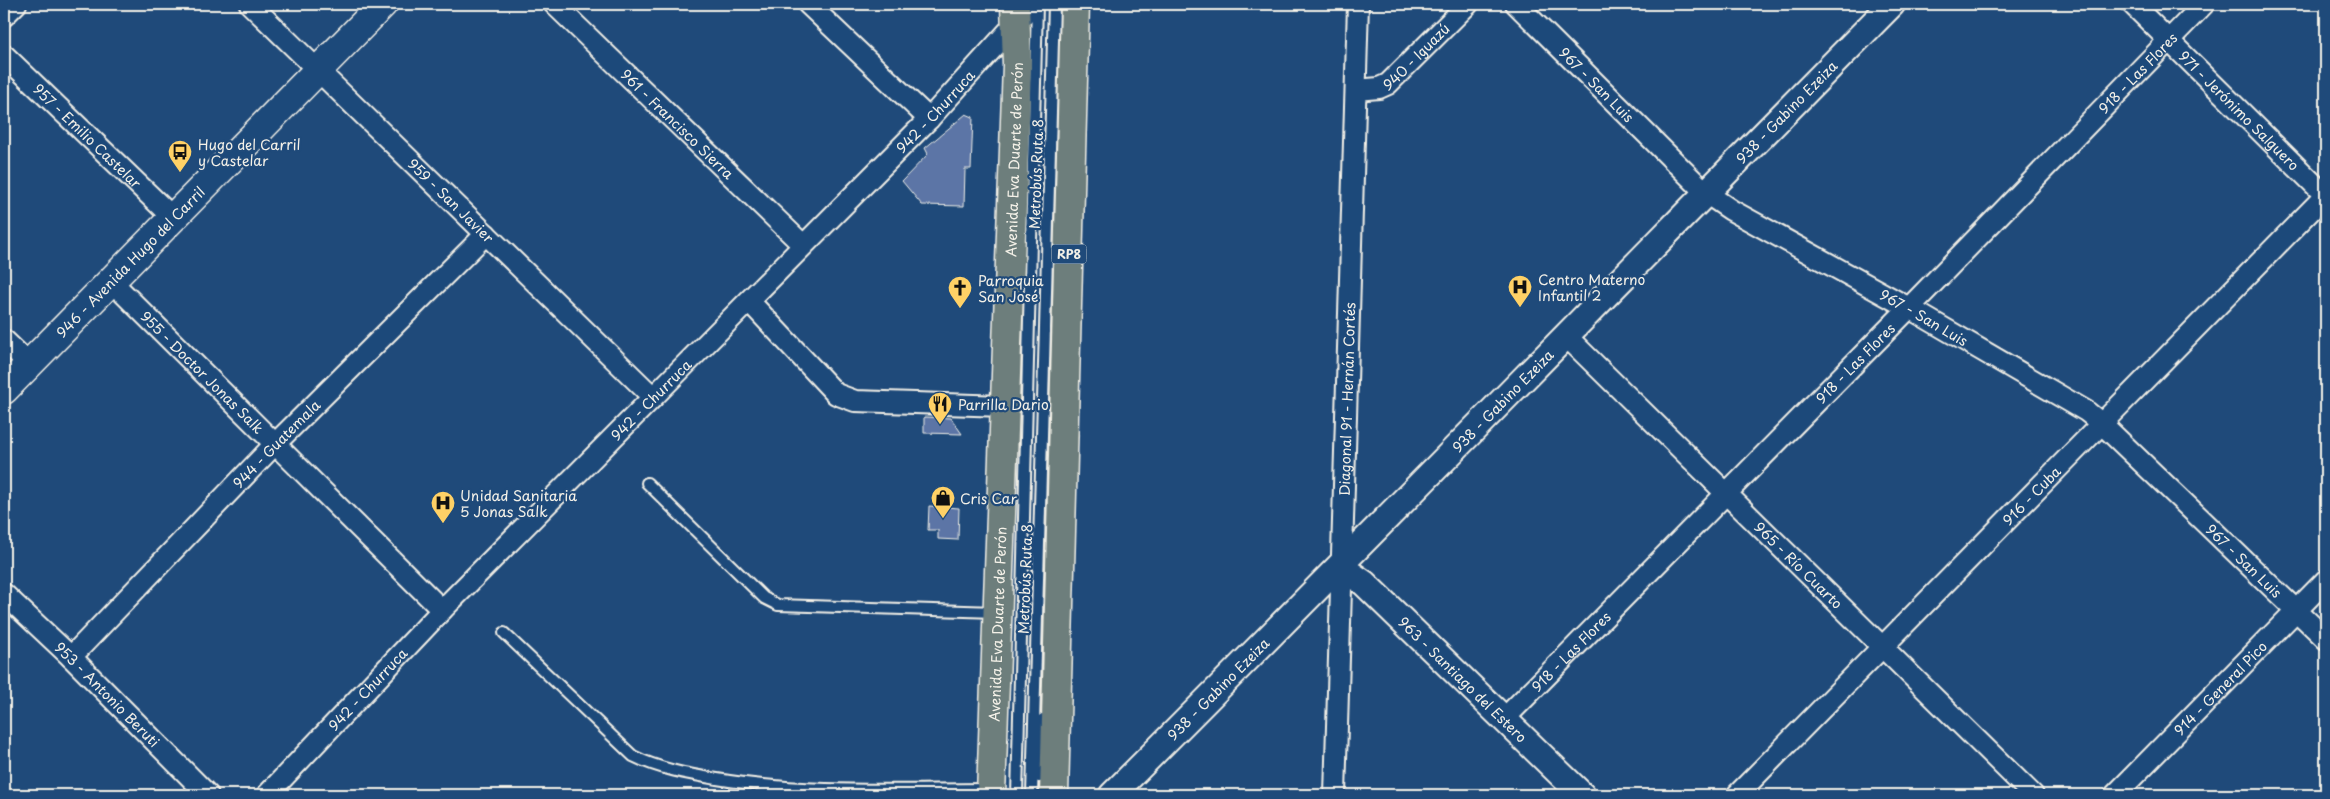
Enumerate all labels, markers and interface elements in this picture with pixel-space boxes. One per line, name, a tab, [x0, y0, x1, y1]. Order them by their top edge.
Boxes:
street label: 940 - Iguazú	[1380, 18, 1454, 95]
street label: 918 - Las Flores	[2093, 27, 2182, 118]
street label: 967 - San Luis	[1554, 42, 1639, 127]
street label: 971 - Jerónimo Salguero	[2174, 46, 2305, 175]
street label: 938 - Gabino Ezeiza	[1731, 55, 1842, 168]
street label: Avenida Eva Duarte de Perón	[1000, 62, 1028, 257]
street label: 961 - Francisco Sierra	[616, 64, 739, 183]
street label: 942 - Churruca	[891, 65, 979, 157]
street label: 957 - Emilio Castelar	[29, 78, 147, 193]
street label: Metrobús Ruta 8	[1024, 118, 1048, 230]
place label: Hugo del Carril y Castelar	[198, 134, 301, 171]
bus stop icon: Hugo del Carril y Castelar	[167, 139, 193, 173]
street label: 959 - San Javier	[403, 153, 499, 248]
street label: 946 - Avenida Hugo del Carril	[51, 181, 209, 342]
road number: RP8	[1052, 244, 1086, 264]
place label: Centro Materno Infantil 2	[1538, 269, 1645, 306]
place label: Parroquia San José	[978, 270, 1044, 307]
hospital icon: Centro Materno Infantil 2	[1507, 274, 1533, 308]
church icon: Parroquia San José	[947, 275, 973, 309]
street label: 967 - San Luis	[1876, 284, 1972, 351]
street label: Diagonal 91 - Hernán Cortés	[1333, 302, 1360, 496]
street label: 955 - Doctor Jonas Salk	[136, 306, 269, 438]
street label: 918 - Las Flores	[1810, 318, 1899, 408]
street label: 938 - Gabino Ezeiza	[1447, 344, 1558, 457]
street label: 942 - Churruca	[606, 354, 696, 445]
restaurant icon: Parrilla Dario	[927, 391, 953, 425]
street label: 944 - Guatemala	[228, 394, 325, 493]
place label: Parrilla Dario	[958, 394, 1049, 415]
street label: 916 - Cuba	[1997, 461, 2065, 530]
place label: Unidad Sanitaria 5 Jonas Salk	[460, 485, 577, 522]
shop icon: Cris Car	[930, 485, 956, 519]
place label: Cris Car	[960, 488, 1018, 509]
hospital icon: Unidad Sanitaria 5 Jonas Salk	[430, 490, 456, 524]
street label: 965 - Río Cuarto	[1750, 517, 1848, 613]
street label: 967 - San Luis	[2201, 519, 2287, 602]
street label: Metrobús Ruta 8	[1013, 523, 1037, 635]
street label: Avenida Eva Duarte de Perón	[983, 526, 1011, 722]
street label: 918 - Las Flores	[1526, 606, 1615, 696]
street label: 963 - Santiago del Estero	[1394, 612, 1532, 747]
street label: 938 - Gabino Ezeiza	[1162, 633, 1274, 745]
street label: 914 - General Pico	[2169, 636, 2271, 740]
street label: 953 - Antonio Beruti	[50, 637, 165, 751]
street label: 942 - Churruca	[323, 643, 412, 735]

